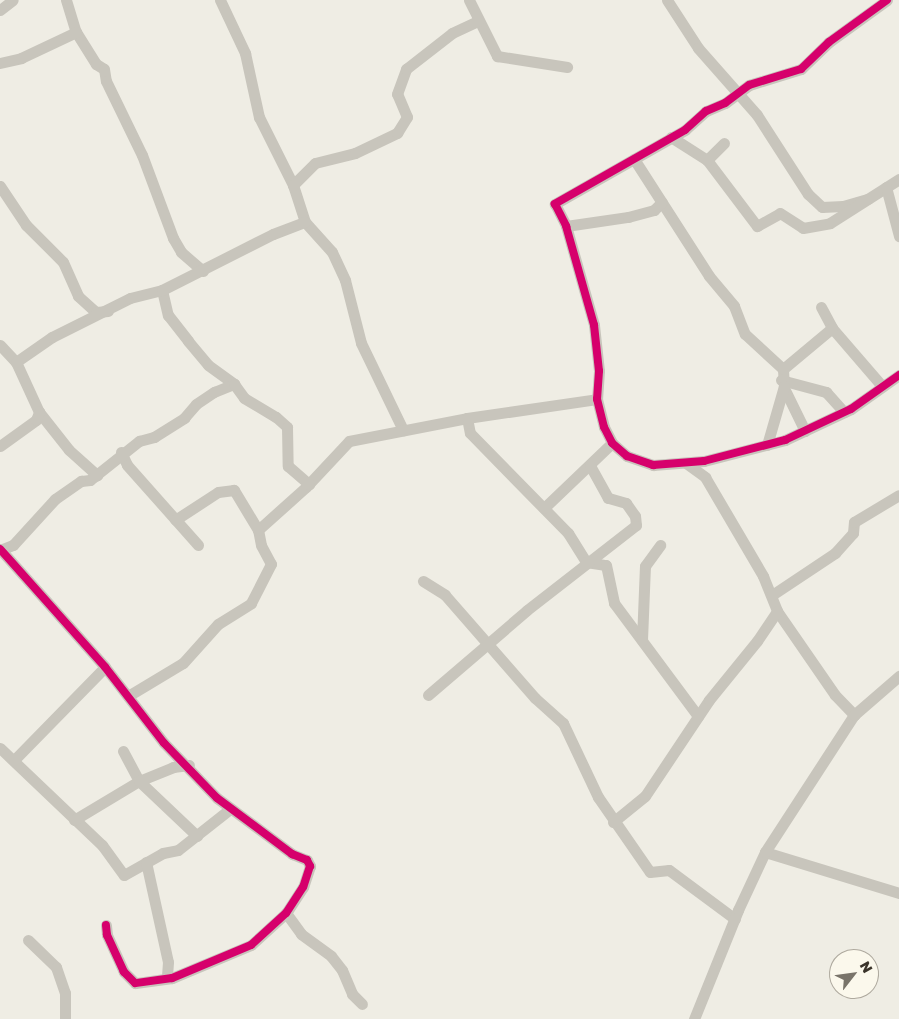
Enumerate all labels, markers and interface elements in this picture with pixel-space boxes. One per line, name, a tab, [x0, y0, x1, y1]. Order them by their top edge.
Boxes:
north arrow	[829, 949, 879, 999]
text: N	[857, 958, 877, 976]

